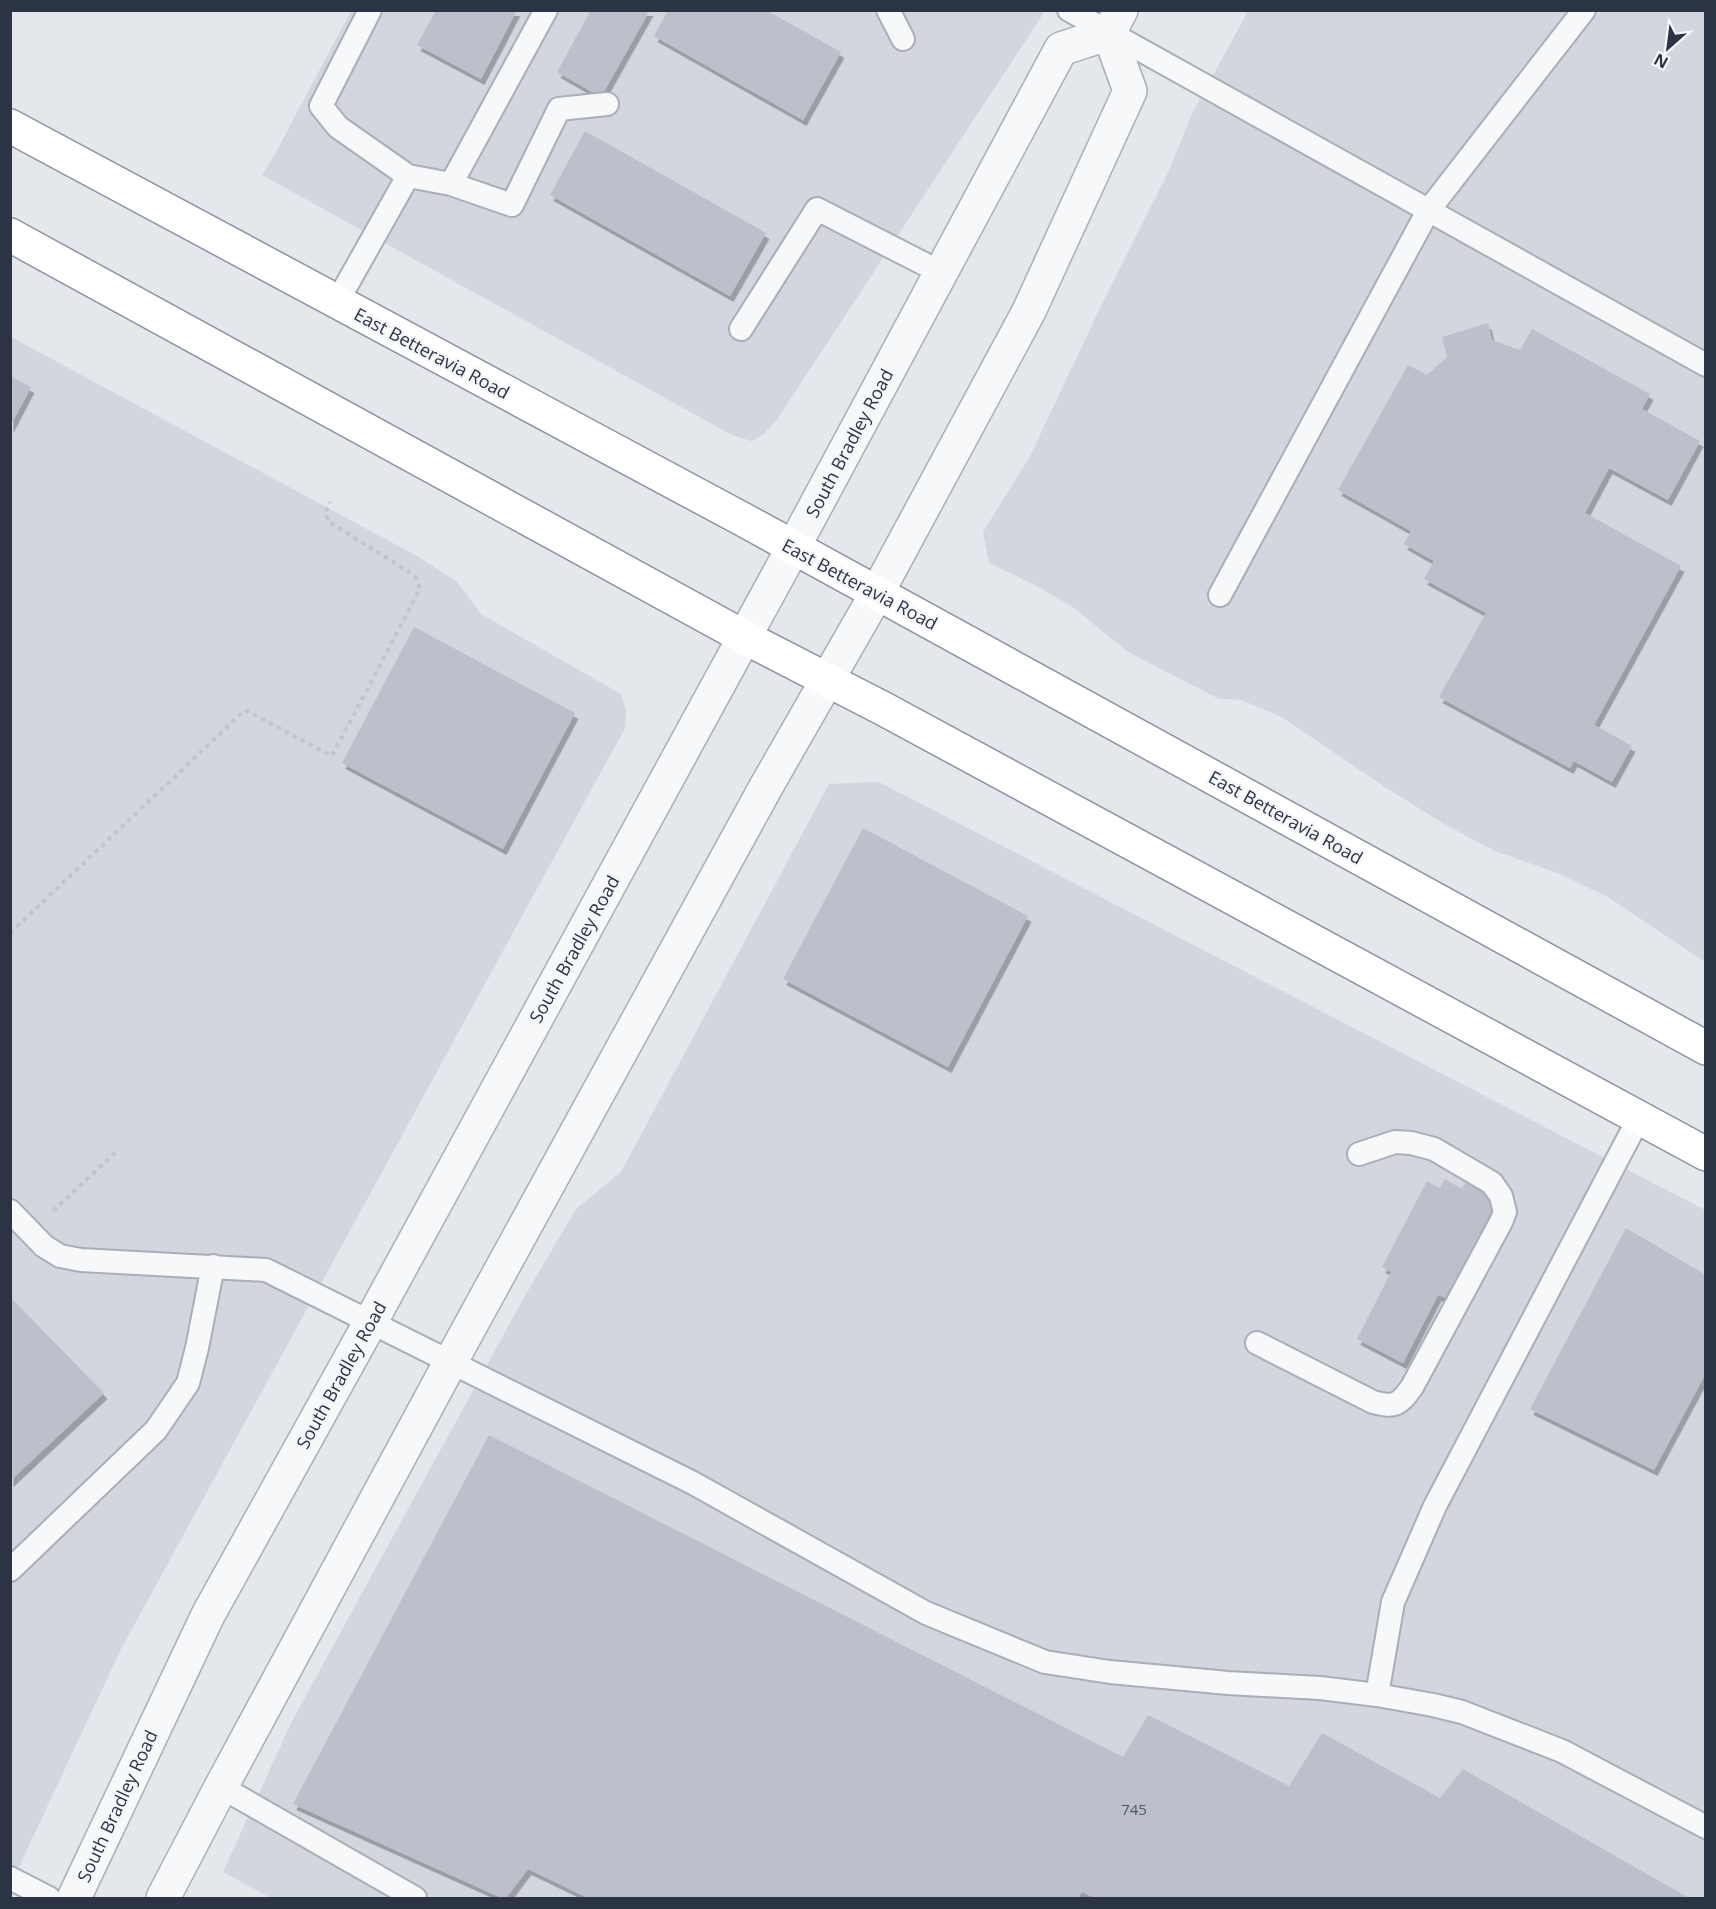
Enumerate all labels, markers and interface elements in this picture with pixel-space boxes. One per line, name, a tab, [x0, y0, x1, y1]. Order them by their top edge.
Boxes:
north arrow	[1638, 18, 1698, 78]
text: N	[1650, 48, 1672, 74]
street label: East Betteravia Road	[350, 302, 514, 404]
street label: South Bradley Road	[800, 364, 898, 522]
street label: East Betteravia Road	[778, 533, 942, 635]
street label: East Betteravia Road	[1205, 765, 1367, 869]
street label: South Bradley Road	[523, 871, 625, 1027]
street label: South Bradley Road	[290, 1297, 392, 1453]
street label: South Bradley Road	[71, 1726, 163, 1886]
house number: 745	[1121, 1799, 1147, 1819]

